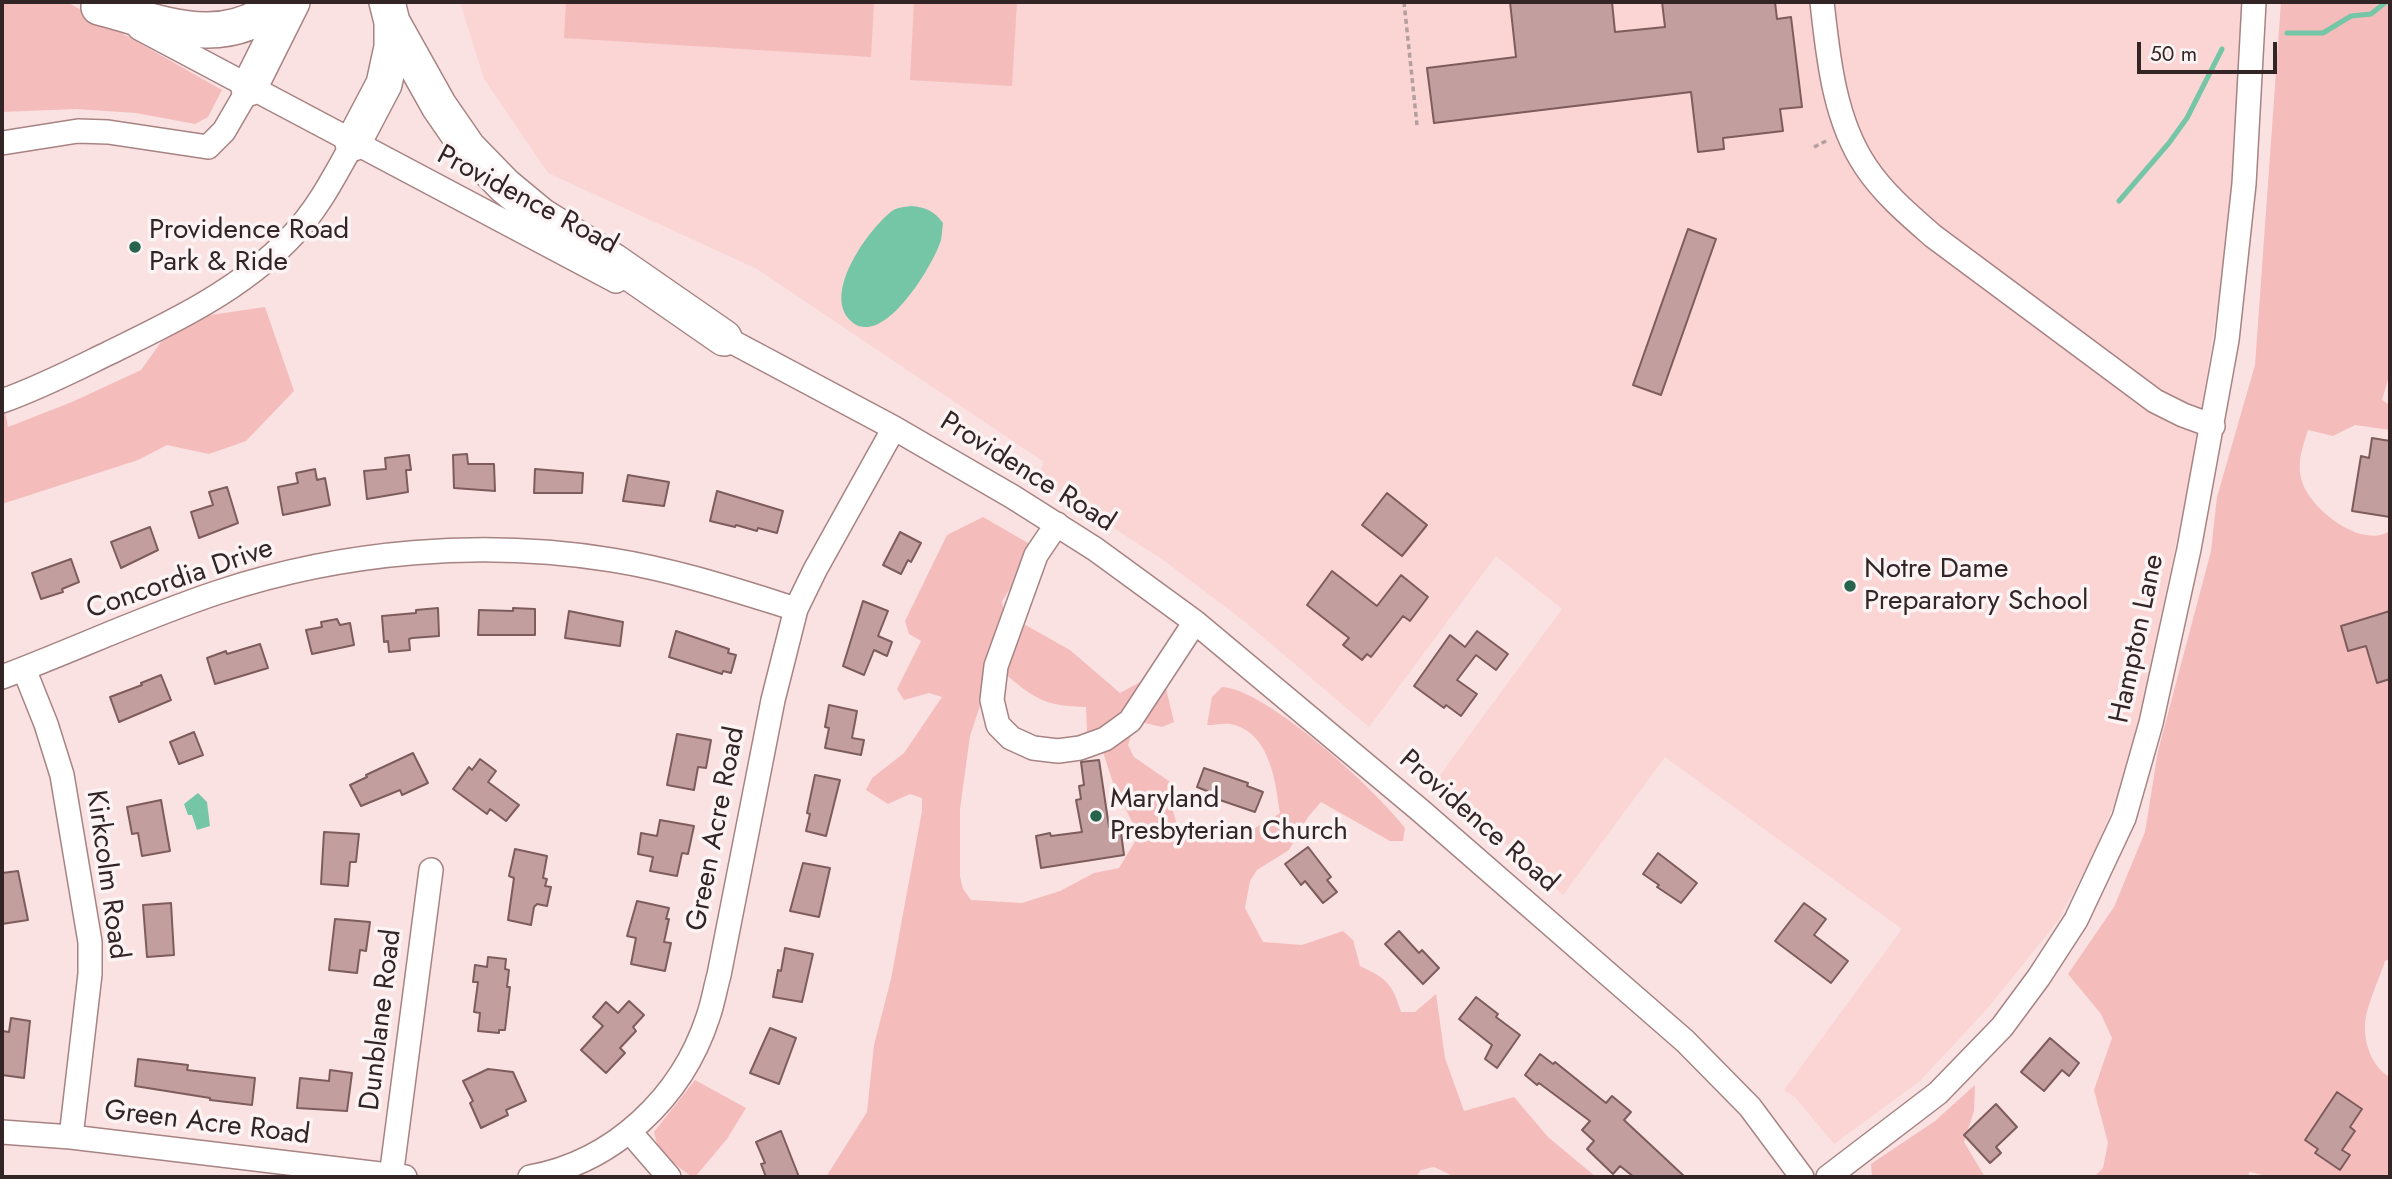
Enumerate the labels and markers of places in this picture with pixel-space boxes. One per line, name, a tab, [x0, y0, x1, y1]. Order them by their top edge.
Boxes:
place label: Providence Road Park & Ride	[149, 214, 349, 280]
marker: Providence Road Park & Ride	[127, 239, 143, 255]
place label: Notre Dame Preparatory School	[1864, 553, 2089, 619]
marker: Notre Dame Preparatory School	[1842, 578, 1858, 594]
place label: Maryland Presbyterian Church	[1110, 783, 1348, 849]
marker: Maryland Presbyterian Church	[1088, 808, 1104, 824]

